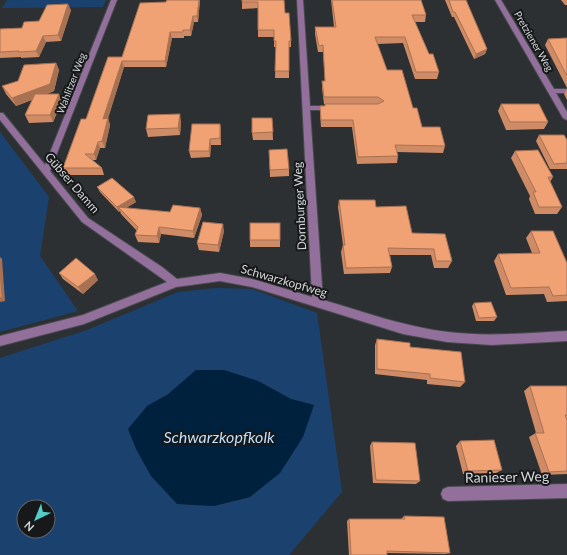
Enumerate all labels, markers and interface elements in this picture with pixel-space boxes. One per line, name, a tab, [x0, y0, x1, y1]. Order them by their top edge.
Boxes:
street label: Pretziener Weg	[512, 9, 556, 73]
street label: Wahlitzer Weg	[54, 51, 88, 115]
street label: Gübser Damm	[42, 149, 103, 216]
street label: Dornburger Weg	[290, 161, 309, 251]
street label: Schwarzkopfweg	[239, 261, 329, 300]
water label: Schwarzkopfkolk	[163, 427, 275, 446]
street label: Ranieser Weg	[465, 467, 549, 486]
north arrow	[16, 499, 56, 539]
text: N	[21, 519, 36, 534]

